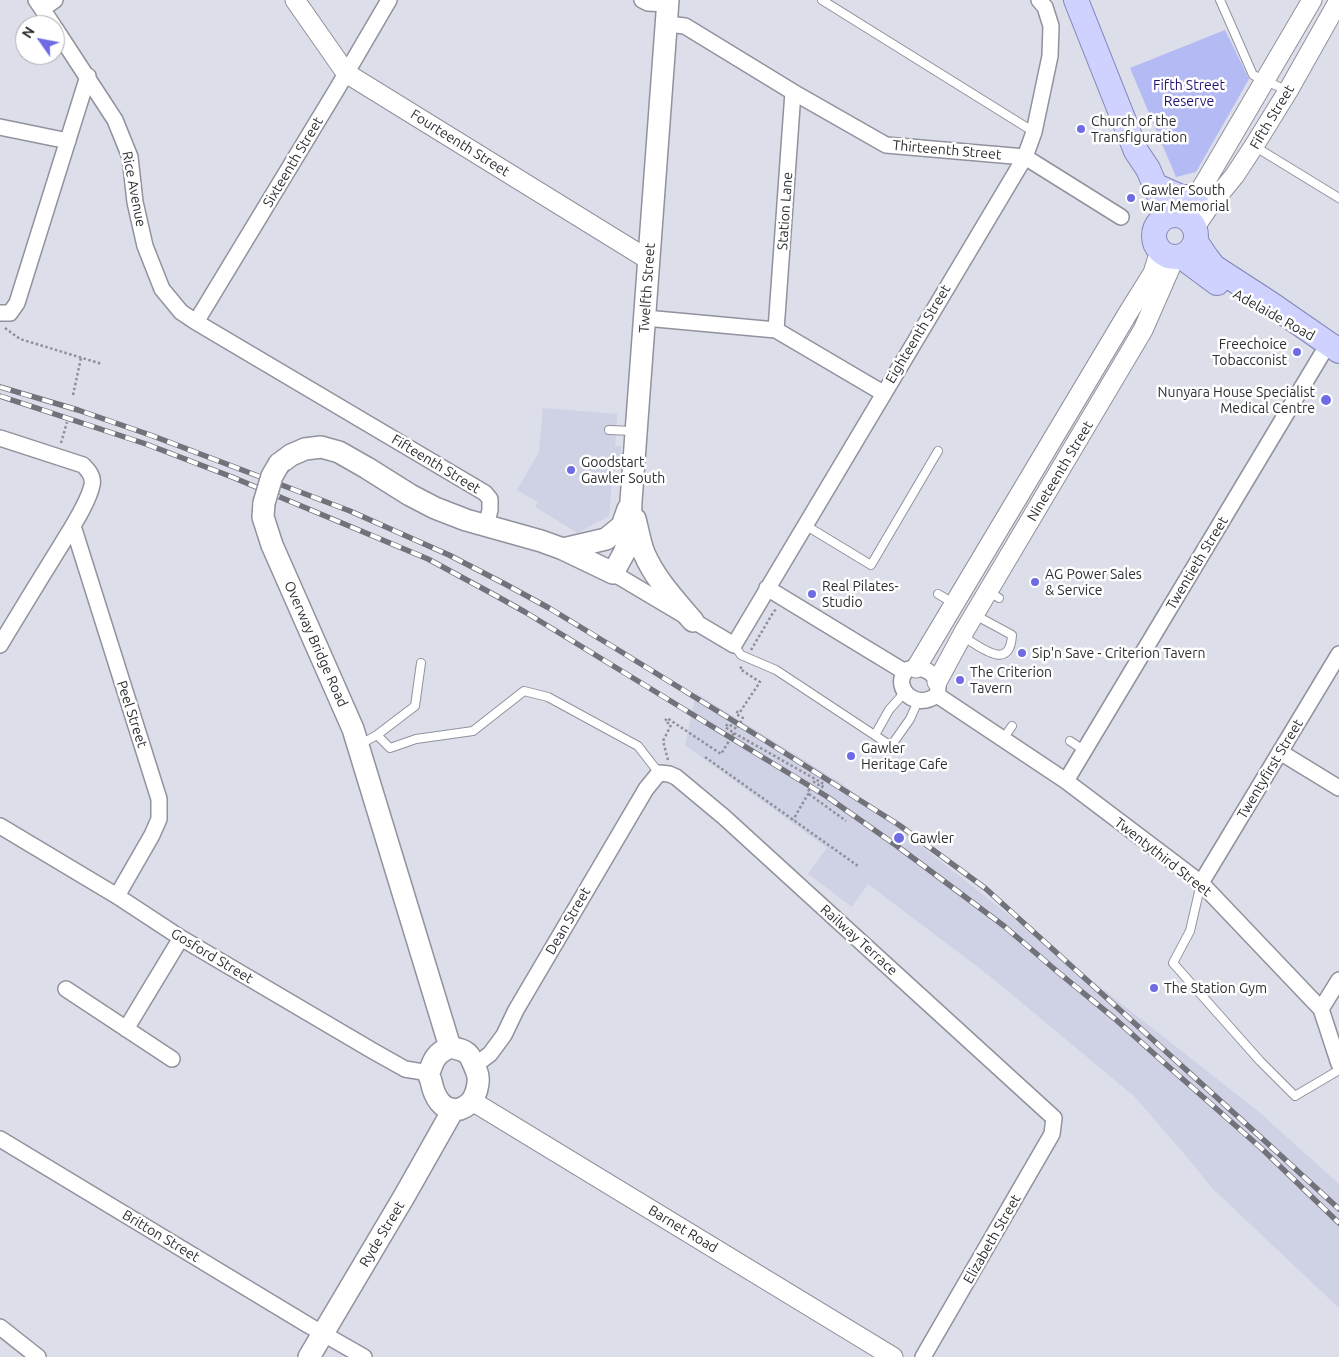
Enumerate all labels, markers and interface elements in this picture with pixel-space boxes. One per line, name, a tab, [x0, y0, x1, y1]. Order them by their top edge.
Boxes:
north arrow	[15, 15, 65, 65]
text: N	[19, 24, 38, 41]
park label: Fifth Street Reserve	[1153, 77, 1225, 110]
street label: Fifth Street	[1246, 82, 1298, 152]
street label: Fourteenth Street	[407, 106, 513, 180]
place label: Church of the Transfiguration	[1091, 113, 1187, 146]
street label: Sixteenth Street	[259, 114, 327, 210]
marker: Church of the Transfiguration	[1075, 123, 1087, 135]
street label: Thirteenth Street	[892, 137, 1002, 163]
street label: Rice Avenue	[118, 150, 150, 228]
street label: Station Lane	[774, 171, 796, 251]
place label: Gawler South War Memorial	[1141, 182, 1229, 214]
marker: Gawler South War Memorial	[1125, 192, 1137, 204]
street label: Twelfth Street	[635, 242, 659, 334]
street label: Eighteenth Street	[882, 282, 954, 386]
street label: Adelaide Road	[1230, 286, 1318, 344]
place label: Freechoice Tobacconist	[1212, 336, 1287, 368]
marker: Freechoice Tobacconist	[1291, 346, 1303, 358]
place label: Nunyara House Specialist Medical Centre	[1158, 384, 1315, 417]
marker: Nunyara House Specialist Medical Centre	[1319, 393, 1333, 407]
street label: Nineteenth Street	[1023, 418, 1097, 524]
street label: Fifteenth Street	[388, 431, 484, 497]
place label: Goodstart Gawler South	[581, 454, 665, 487]
marker: Goodstart Gawler South	[565, 464, 577, 476]
street label: Twentieth Street	[1163, 513, 1231, 613]
place label: AG Power Sales & Service	[1045, 566, 1142, 598]
marker: AG Power Sales & Service	[1029, 576, 1041, 588]
street label: Overway Bridge Road	[281, 578, 351, 710]
place label: Real Pilates- Studio	[822, 578, 898, 610]
marker: Real Pilates- Studio	[806, 588, 818, 600]
place label: Sip'n Save - Criterion Tavern	[1032, 645, 1206, 661]
marker: Sip'n Save - Criterion Tavern	[1016, 647, 1028, 659]
place label: The Criterion Tavern	[970, 664, 1052, 696]
marker: The Criterion Tavern	[954, 674, 966, 686]
street label: Peel Street	[113, 678, 151, 750]
street label: Twentyfirst Street	[1234, 716, 1306, 822]
place label: Gawler Heritage Cafe	[861, 740, 948, 772]
marker: Gawler Heritage Cafe	[845, 750, 857, 762]
street label: Twentythird Street	[1111, 814, 1215, 900]
place label: Gawler	[910, 830, 954, 846]
marker: Gawler	[892, 831, 906, 845]
street label: Dean Street	[542, 884, 594, 958]
street label: Railway Terrace	[817, 901, 901, 979]
street label: Gosford Street	[168, 925, 256, 987]
place label: The Station Gym	[1164, 980, 1267, 996]
marker: The Station Gym	[1148, 982, 1160, 994]
street label: Elizabeth Street	[960, 1191, 1024, 1287]
street label: Ryde Street	[356, 1198, 408, 1270]
street label: Barnet Road	[645, 1202, 721, 1256]
street label: Britton Street	[119, 1206, 203, 1266]

